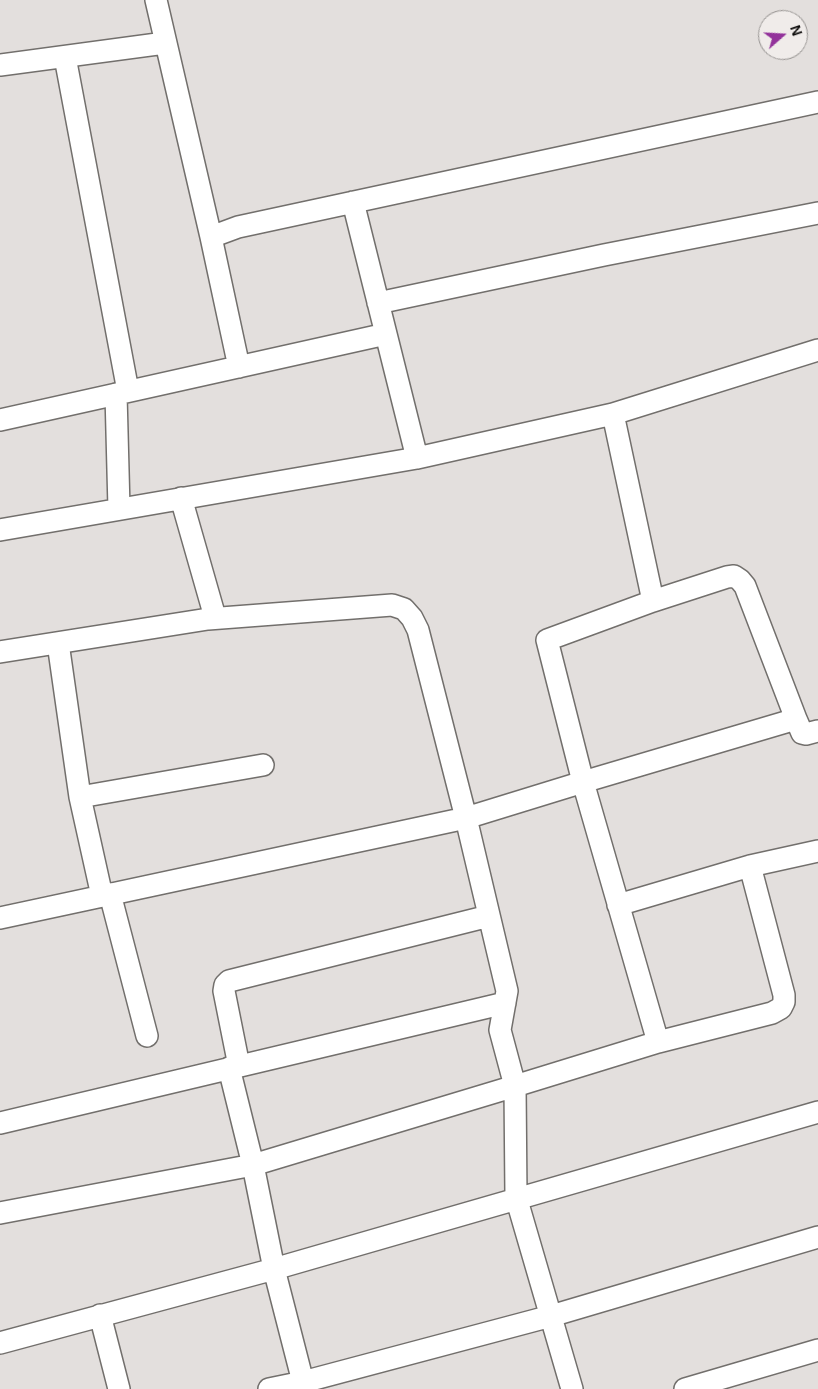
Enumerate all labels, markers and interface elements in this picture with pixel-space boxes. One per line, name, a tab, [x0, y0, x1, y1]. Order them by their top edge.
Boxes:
north arrow	[758, 10, 808, 60]
text: N	[787, 23, 805, 38]

